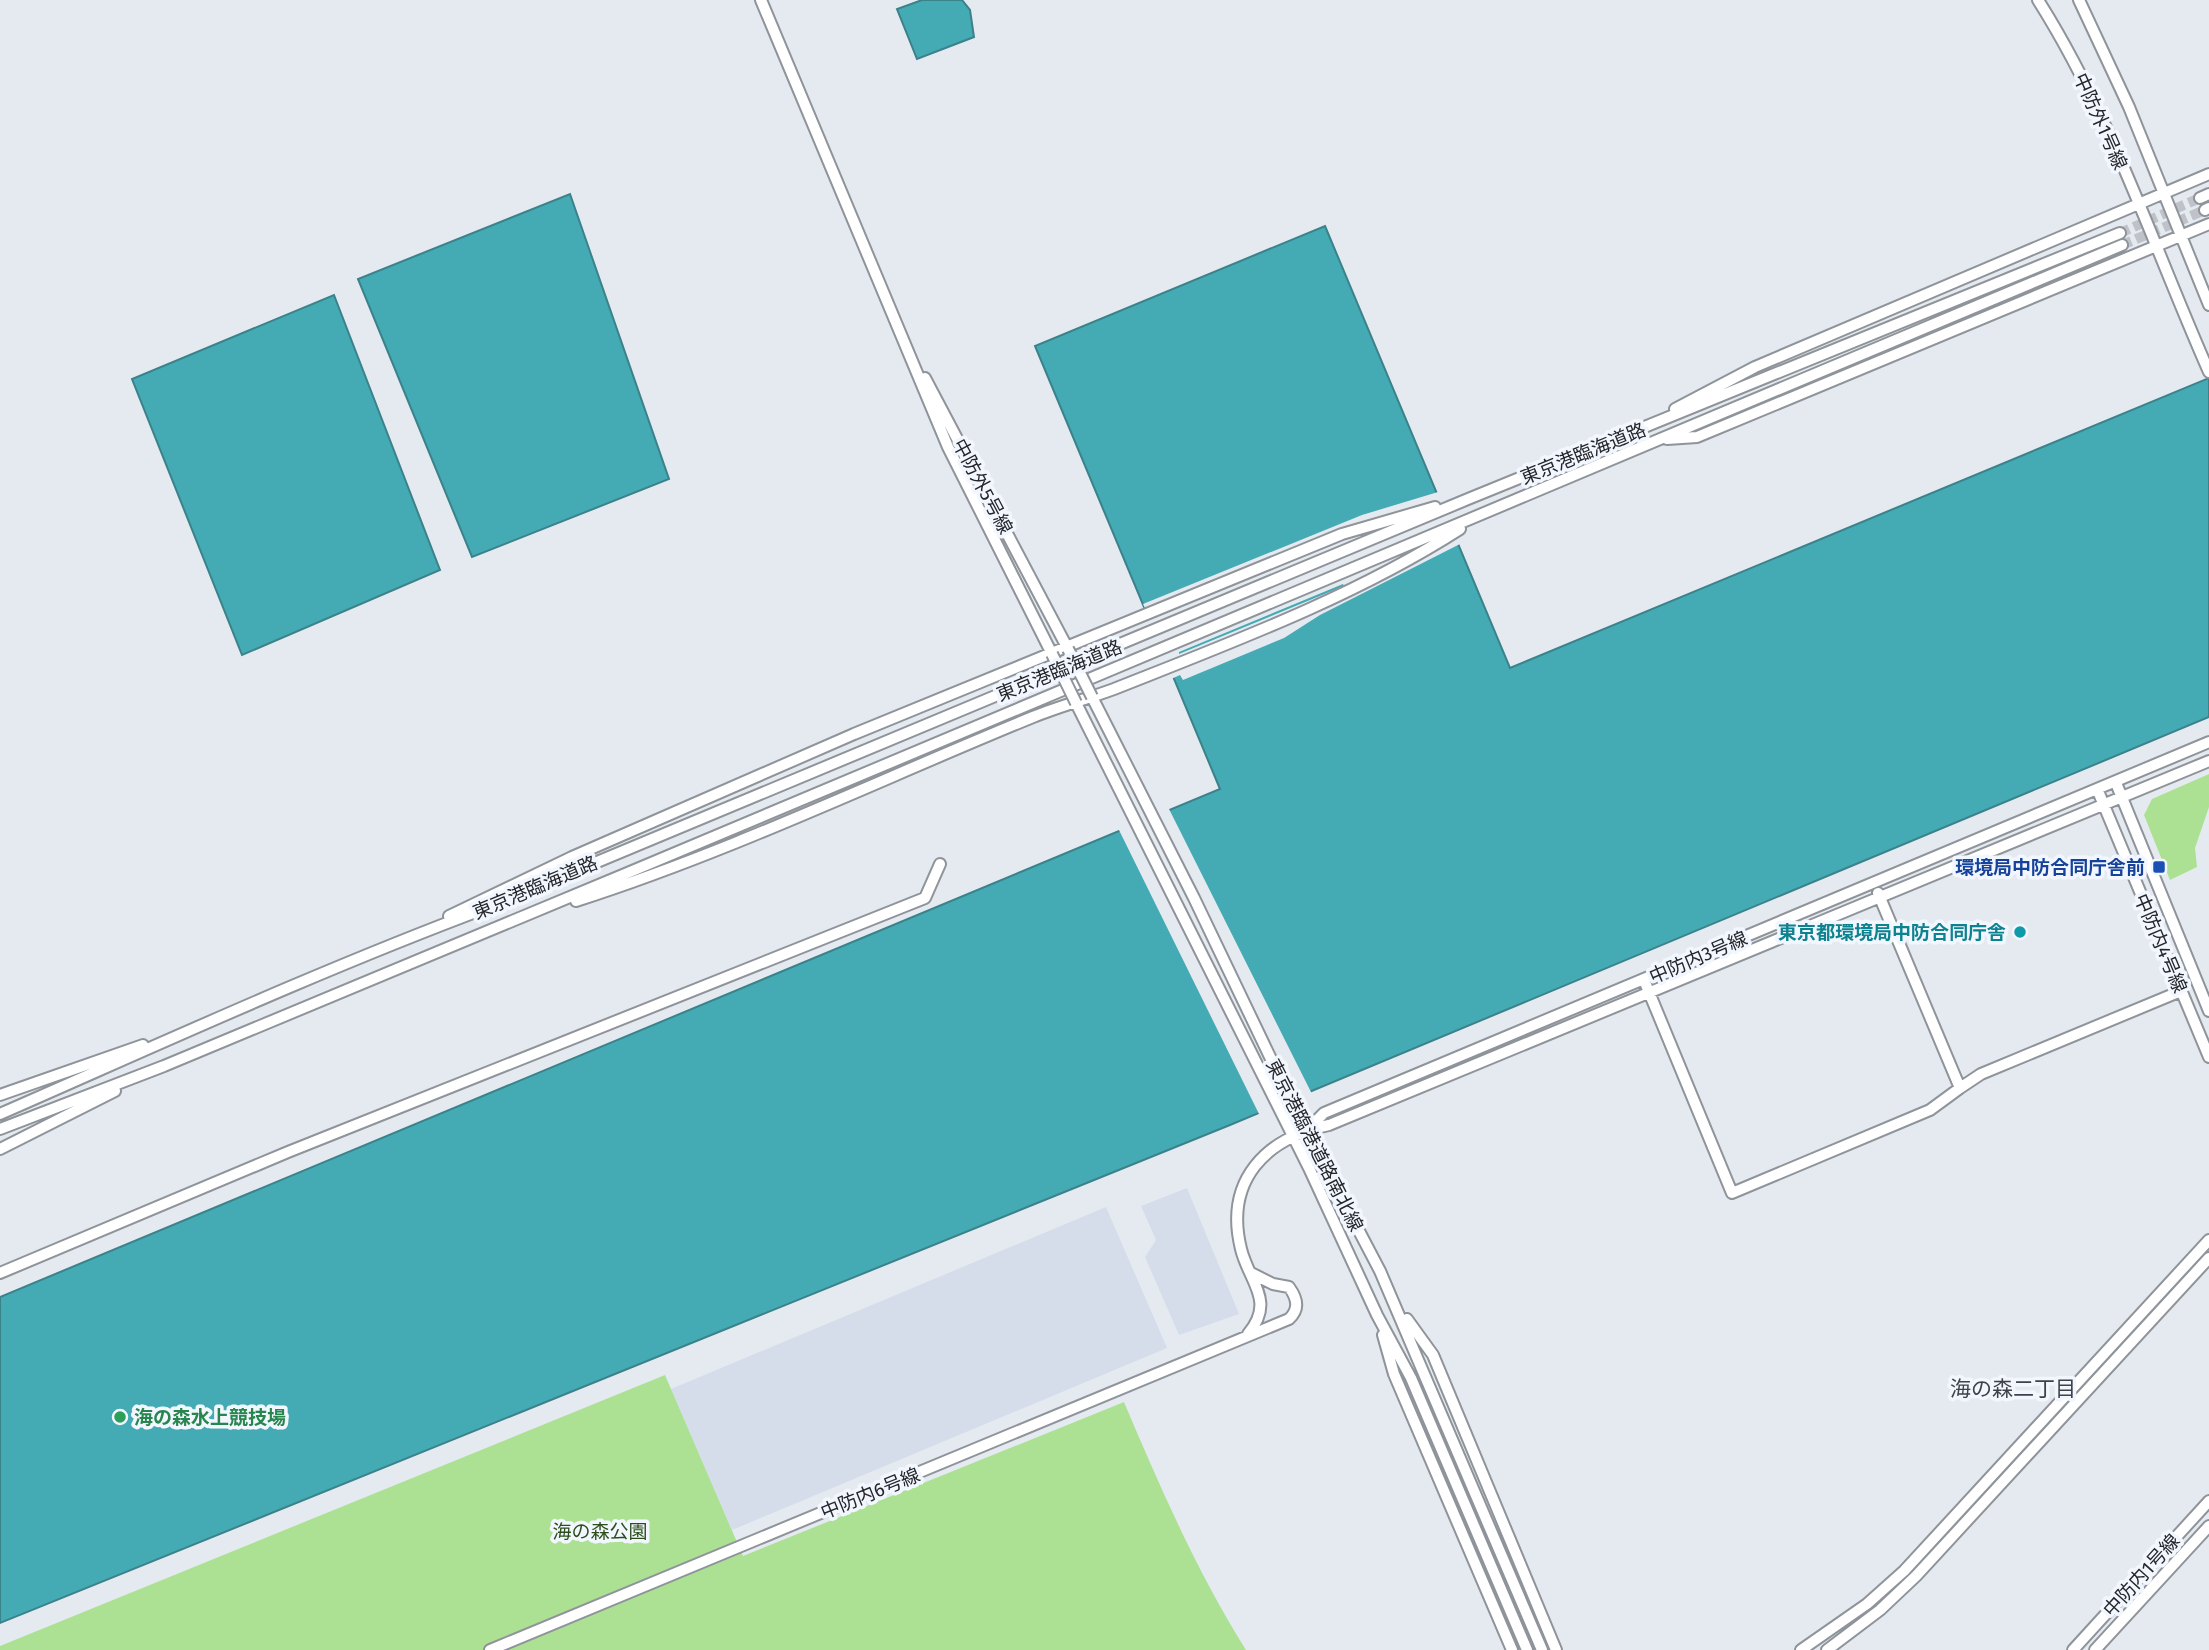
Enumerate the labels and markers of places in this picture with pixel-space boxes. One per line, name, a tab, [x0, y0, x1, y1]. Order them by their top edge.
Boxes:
place label: 環境局中防合同庁舎前	[1955, 856, 2145, 879]
marker: 環境局中防合同庁舎前	[2151, 859, 2167, 875]
place label: 東京都環境局中防合同庁舎	[1778, 921, 2006, 944]
marker: 東京都環境局中防合同庁舎	[2012, 924, 2028, 940]
place label: 海の森水上競技場	[134, 1406, 286, 1429]
marker: 海の森水上競技場	[112, 1409, 128, 1425]

